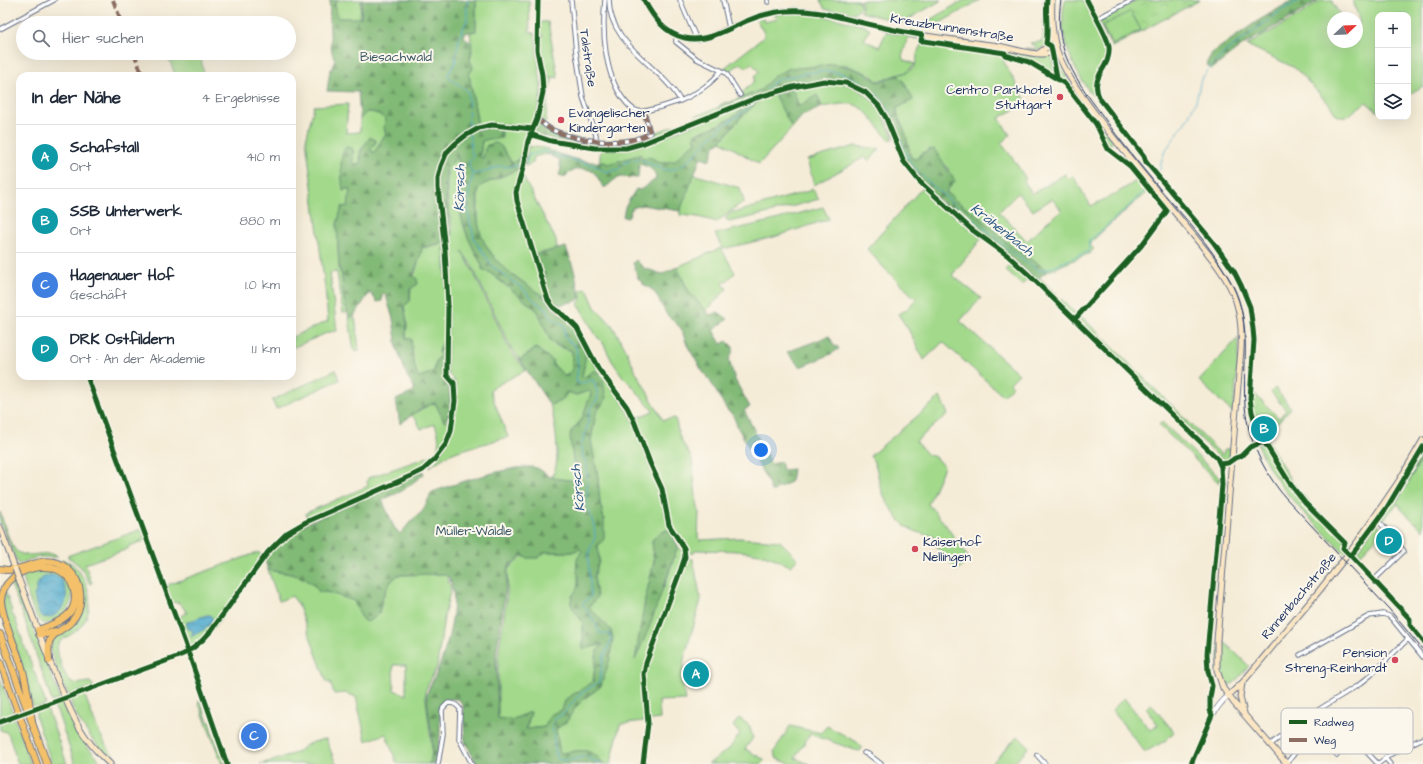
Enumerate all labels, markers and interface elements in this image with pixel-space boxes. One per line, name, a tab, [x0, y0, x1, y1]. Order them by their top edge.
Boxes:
street label: Kreuzbrunnenstraße	[889, 9, 1015, 47]
north arrow	[1327, 12, 1363, 48]
map controls	[1375, 12, 1411, 120]
button: +	[1375, 12, 1411, 48]
search box	[16, 16, 296, 60]
icon: search	[30, 27, 52, 49]
text: Hier suchen	[62, 28, 143, 49]
street label: Talstraße	[575, 28, 601, 88]
park label: Biesachwald	[360, 48, 432, 66]
button: −	[1375, 48, 1411, 84]
place label: Centro Parkhotel Stuttgart	[946, 81, 1053, 115]
button: layers	[1375, 84, 1411, 120]
text: In der Nähe	[32, 86, 121, 110]
text: 4 Ergebnisse	[201, 89, 280, 107]
marker: Centro Parkhotel Stuttgart	[1055, 92, 1065, 102]
place label: Evangelischer Kindergarten	[569, 104, 650, 138]
marker: Evangelischer Kindergarten	[556, 115, 566, 125]
text: Schafstall	[70, 137, 139, 158]
text: A	[41, 148, 49, 166]
text: 410 m	[246, 148, 280, 166]
text: Ort	[70, 158, 91, 176]
water label: Körsch	[450, 163, 470, 212]
water label: Krähenbach	[966, 199, 1039, 262]
text: SSB Unterwerk	[70, 201, 182, 222]
text: B	[40, 212, 50, 230]
text: 880 m	[240, 212, 280, 230]
text: Ort	[70, 222, 91, 240]
text: Hagenauer Hof	[70, 265, 174, 286]
text: C	[40, 276, 50, 294]
text: 1.0 km	[245, 276, 280, 294]
text: Geschäft	[70, 286, 127, 304]
text: DRK Ostfildern	[70, 329, 174, 350]
text: D	[41, 340, 49, 358]
text: 1.1 km	[252, 340, 280, 358]
text: Ort · An der Akademie	[70, 350, 205, 368]
pin: B	[1251, 414, 1277, 444]
your location	[751, 440, 771, 460]
water label: Körsch	[565, 463, 590, 512]
park label: Müller-Wäldle	[436, 522, 512, 540]
pin: D	[1376, 526, 1402, 556]
place label: Kaiserhof Nellingen	[923, 533, 982, 567]
marker: Kaiserhof Nellingen	[910, 544, 920, 554]
street label: Rinnenbachstraße	[1257, 549, 1341, 643]
place label: Pension Streng-Reinhardt	[1285, 644, 1388, 678]
marker: Pension Streng-Reinhardt	[1390, 655, 1400, 665]
pin: A	[683, 659, 709, 689]
legend	[1281, 708, 1413, 754]
text: Radweg	[1314, 715, 1354, 731]
pin: C	[241, 721, 267, 751]
text: Weg	[1314, 733, 1336, 749]

